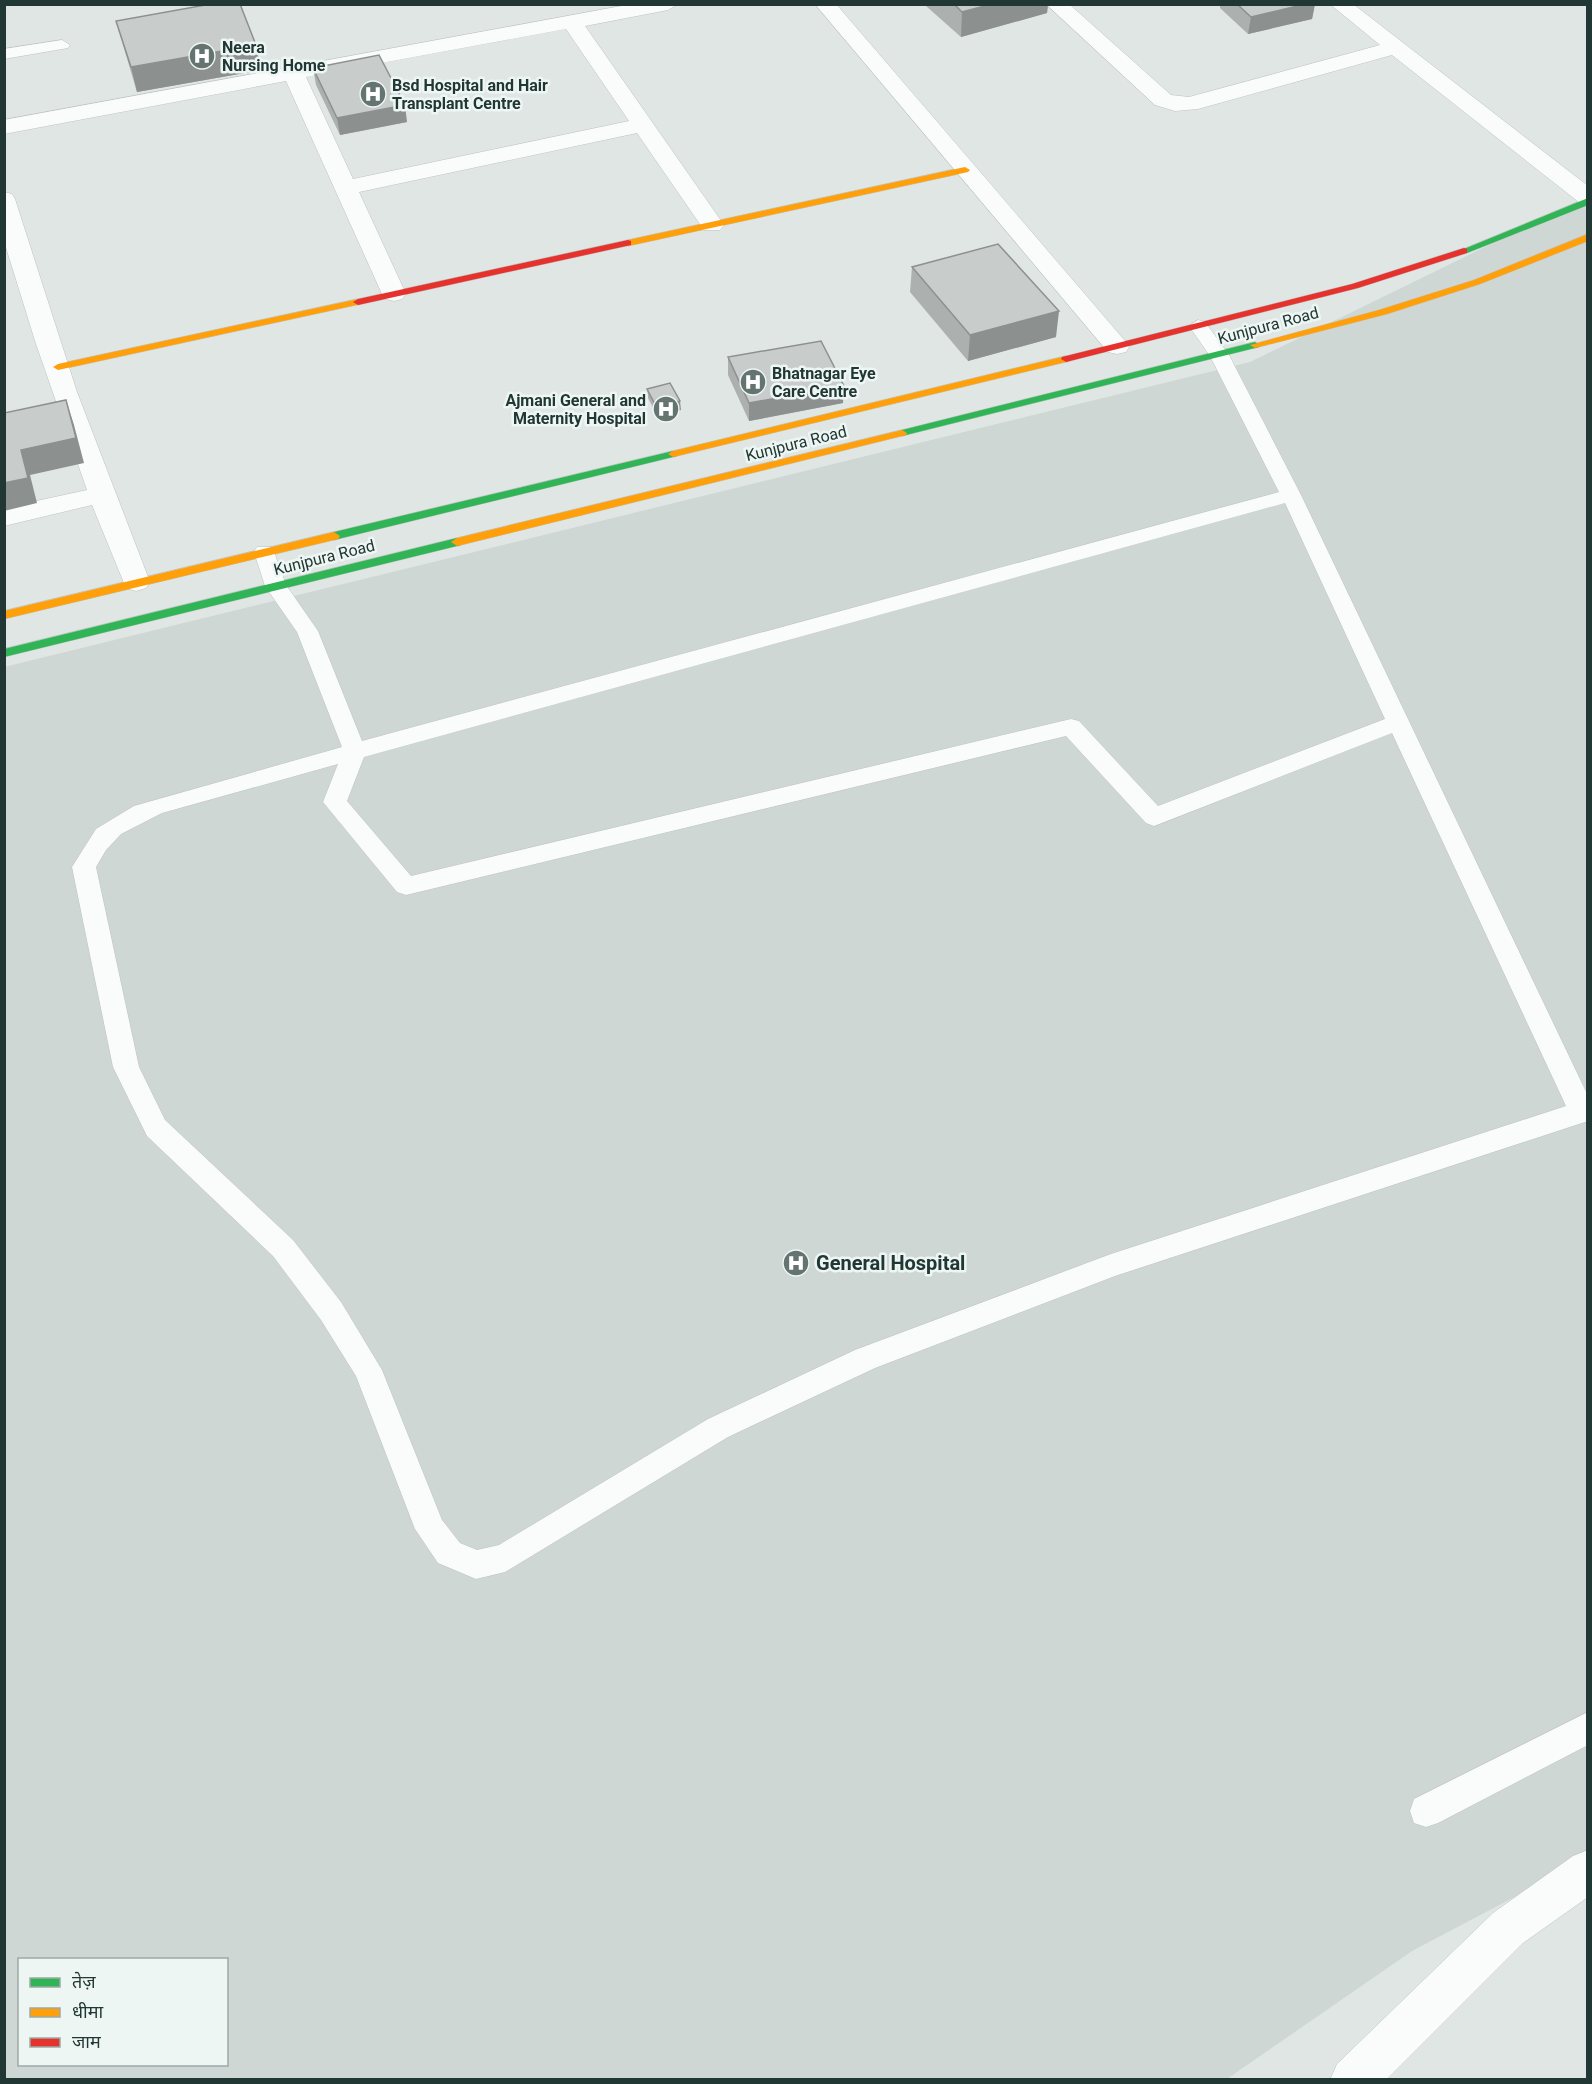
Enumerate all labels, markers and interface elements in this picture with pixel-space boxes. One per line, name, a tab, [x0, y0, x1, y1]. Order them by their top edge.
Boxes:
place label: Neera Nursing Home	[222, 38, 326, 75]
hospital icon: Neera Nursing Home	[187, 41, 217, 71]
place label: Bsd Hospital and Hair Transplant Centre	[392, 76, 548, 113]
hospital icon: Bsd Hospital and Hair Transplant Centre	[358, 79, 388, 109]
street label: Kunjpura Road	[1216, 303, 1321, 348]
place label: Bhatnagar Eye Care Centre	[772, 364, 876, 401]
hospital icon: Bhatnagar Eye Care Centre	[738, 367, 768, 397]
place label: Ajmani General and Maternity Hospital	[505, 391, 646, 428]
hospital icon: Ajmani General and Maternity Hospital	[651, 394, 681, 424]
street label: Kunjpura Road	[744, 422, 849, 465]
street label: Kunjpura Road	[272, 536, 377, 579]
hospital icon: General Hospital	[781, 1248, 811, 1278]
place label: General Hospital	[816, 1251, 965, 1275]
legend	[18, 1958, 228, 2066]
text: तेज़	[72, 1971, 96, 1992]
text: धीमा	[72, 2001, 103, 2022]
text: जाम	[72, 2031, 102, 2052]

